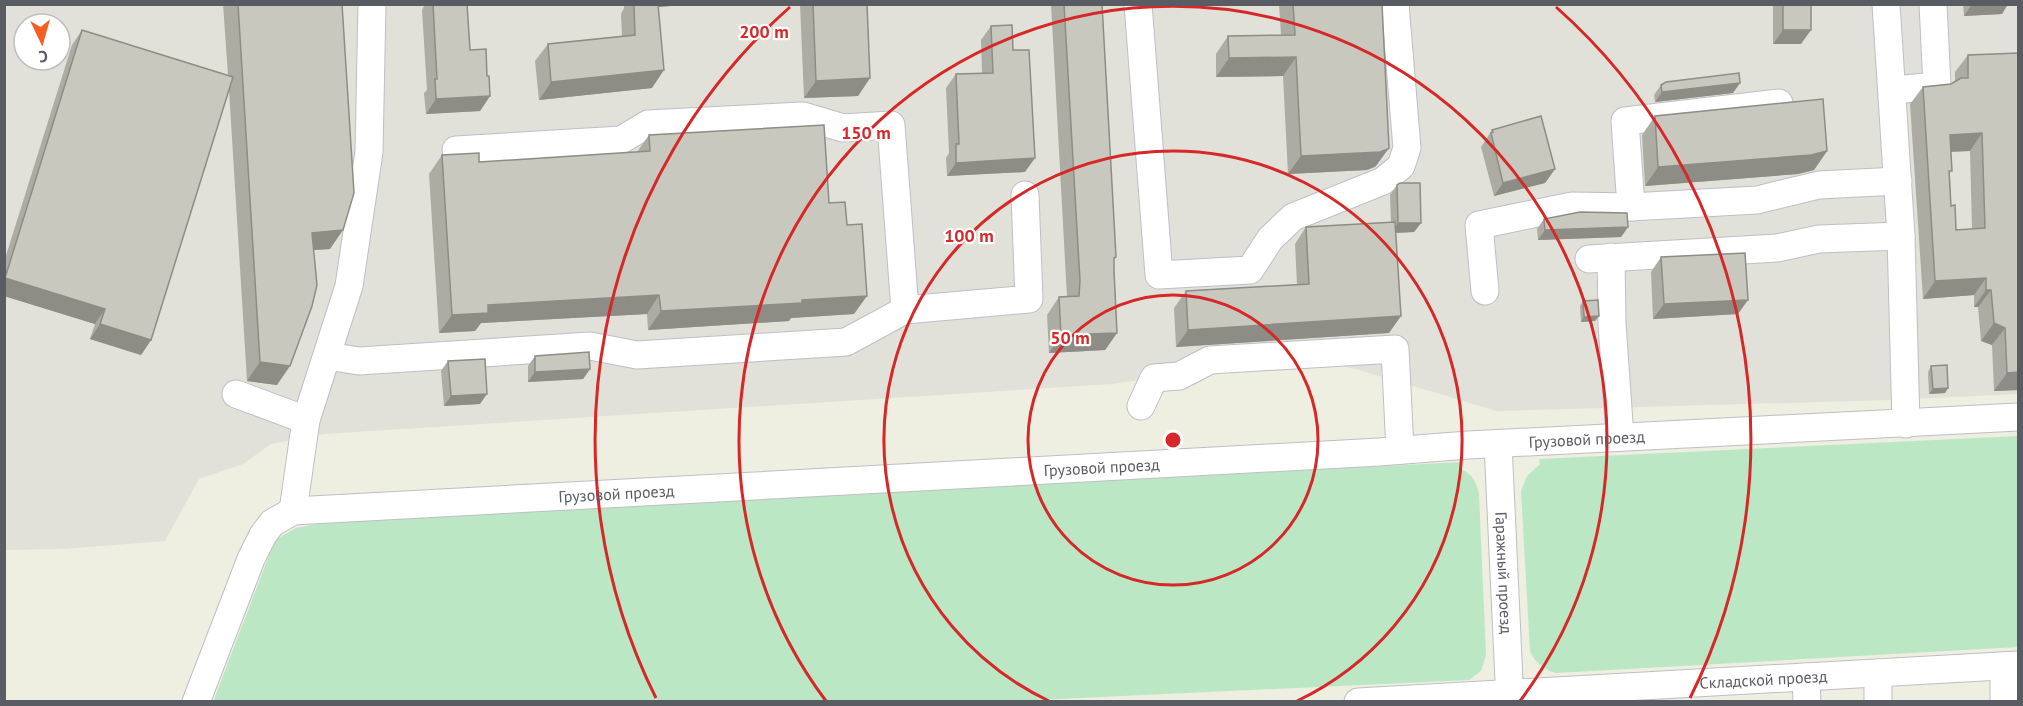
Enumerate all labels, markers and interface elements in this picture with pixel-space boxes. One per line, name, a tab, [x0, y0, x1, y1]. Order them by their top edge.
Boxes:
north arrow	[12, 12, 72, 72]
text: 200 m	[739, 20, 789, 43]
text: С	[38, 47, 49, 67]
text: 150 m	[841, 121, 891, 144]
text: 100 m	[944, 224, 994, 247]
text: 50 m	[1050, 326, 1090, 349]
street label: Грузовой проезд	[1528, 426, 1646, 452]
centre of rings	[1163, 430, 1183, 450]
street label: Грузовой проезд	[1043, 454, 1160, 480]
street label: Грузовой проезд	[558, 480, 675, 507]
street label: Гаражный проезд	[1491, 511, 1517, 635]
street label: Складской проезд	[1699, 666, 1828, 693]

